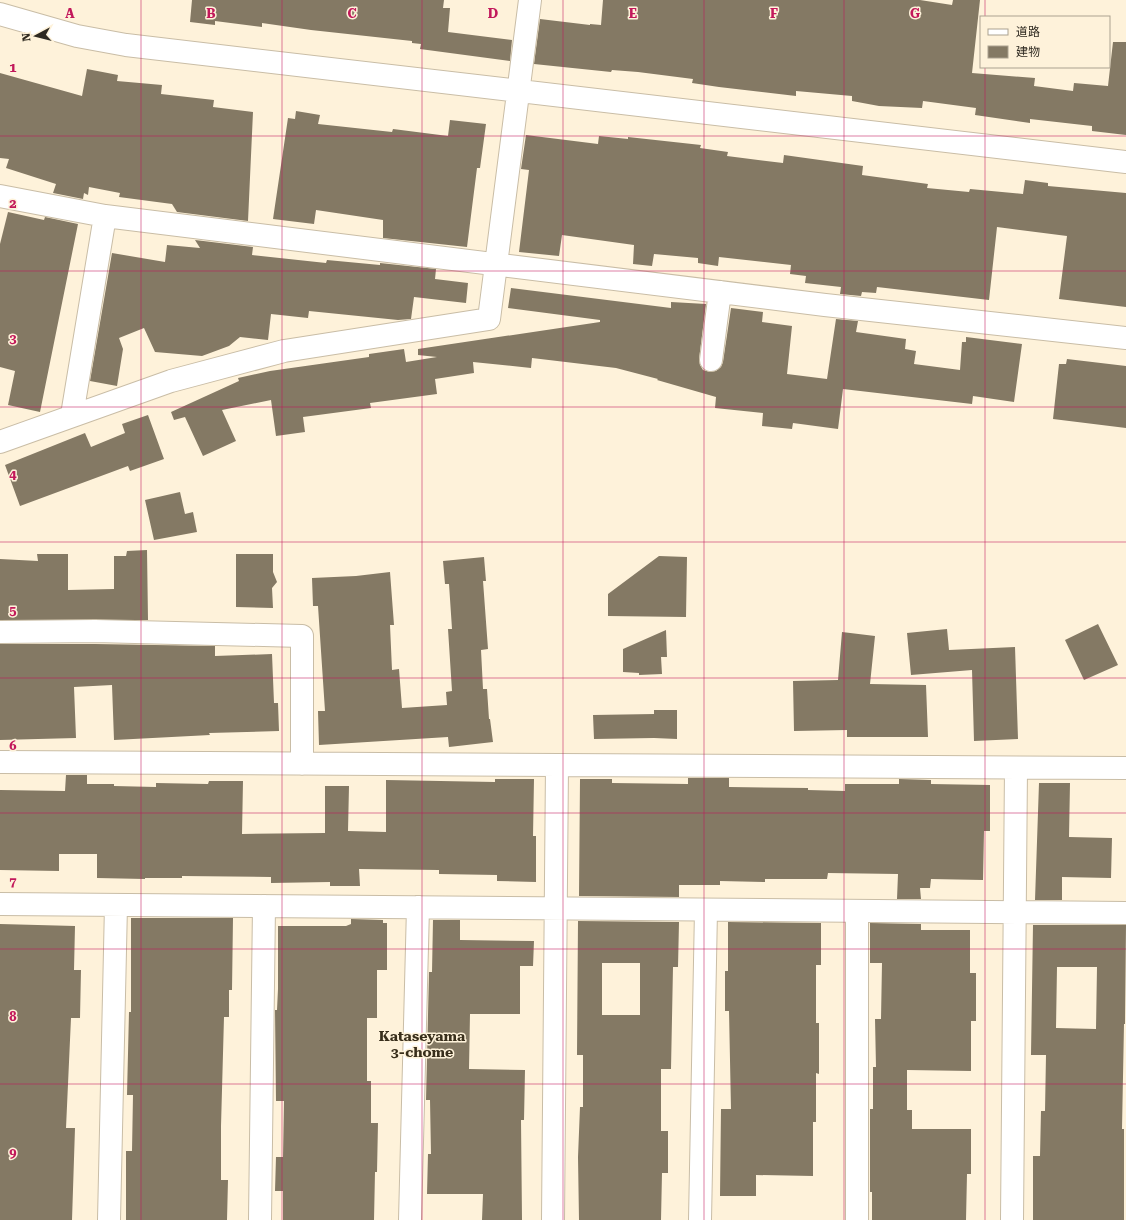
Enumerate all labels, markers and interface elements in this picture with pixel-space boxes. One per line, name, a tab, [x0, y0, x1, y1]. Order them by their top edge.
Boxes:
text: A	[65, 6, 75, 21]
text: B	[206, 6, 216, 21]
text: C	[347, 6, 357, 21]
text: D	[488, 6, 498, 21]
text: E	[629, 6, 637, 21]
text: F	[770, 6, 778, 21]
text: G	[910, 6, 920, 21]
north arrow	[16, 16, 56, 56]
legend	[980, 16, 1110, 68]
text: 道路	[1016, 25, 1040, 39]
text: N	[20, 32, 34, 42]
text: 建物	[1016, 45, 1040, 59]
text: 1	[9, 60, 17, 75]
text: 2	[9, 196, 17, 211]
text: 3	[9, 331, 17, 346]
text: 4	[9, 467, 17, 482]
text: 5	[9, 603, 17, 618]
text: 6	[9, 738, 17, 753]
text: 7	[9, 874, 17, 889]
text: 8	[9, 1009, 17, 1024]
district label: Kataseyama 3-chome	[379, 1028, 466, 1060]
text: 9	[9, 1145, 17, 1160]

